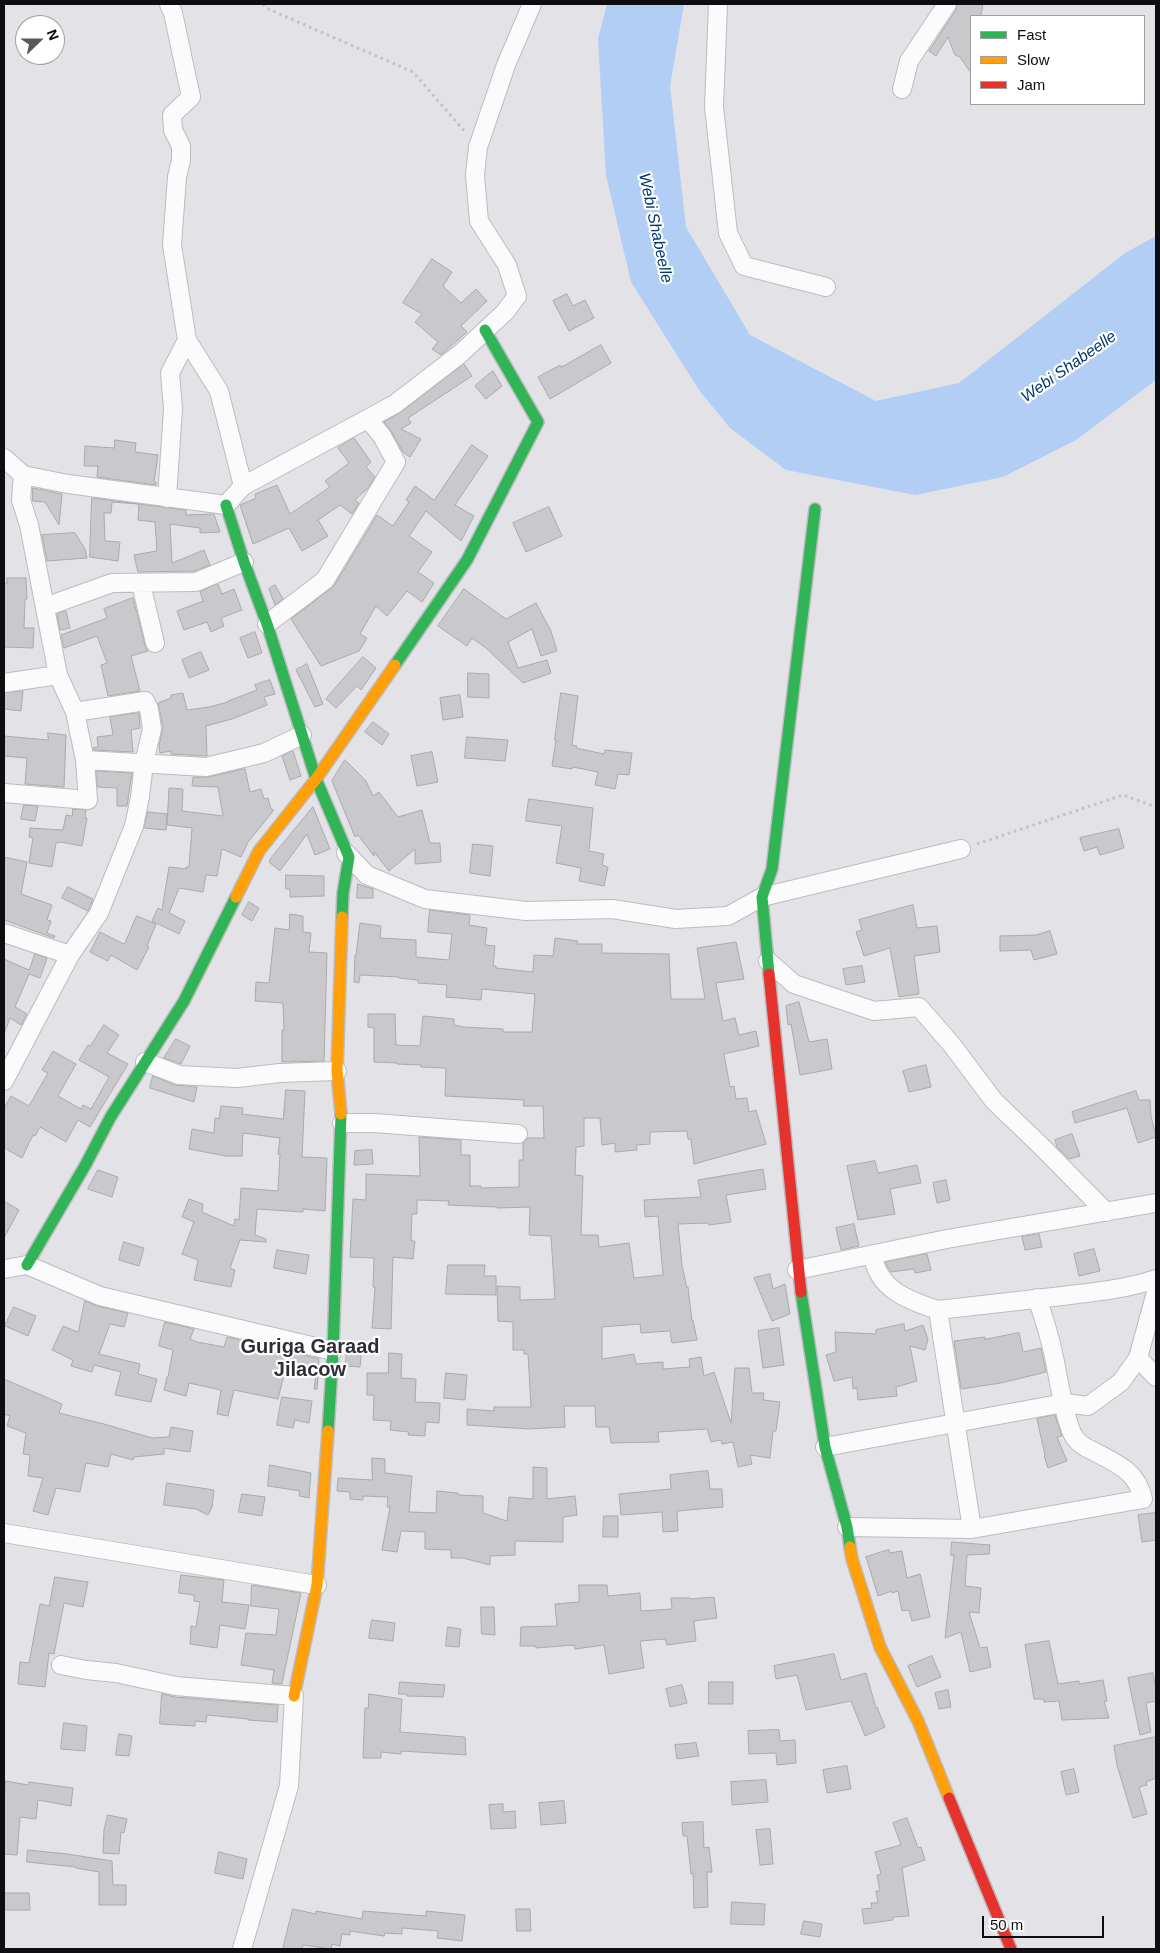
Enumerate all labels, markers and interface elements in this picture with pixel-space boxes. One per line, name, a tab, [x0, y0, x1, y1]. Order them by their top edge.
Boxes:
north arrow	[15, 15, 65, 65]
legend	[970, 15, 1145, 105]
text: Fast	[1017, 26, 1046, 43]
text: N	[44, 27, 62, 42]
text: Slow	[1017, 51, 1050, 68]
text: Jam	[1017, 76, 1045, 93]
water label: Webi Shabeelle	[634, 171, 676, 285]
water label: Webi Shabeelle	[1018, 327, 1120, 407]
district label: Guriga Garaad Jilacow	[241, 1335, 379, 1382]
scale bar	[985, 1906, 1108, 1938]
text: 50 m	[990, 1916, 1023, 1933]

